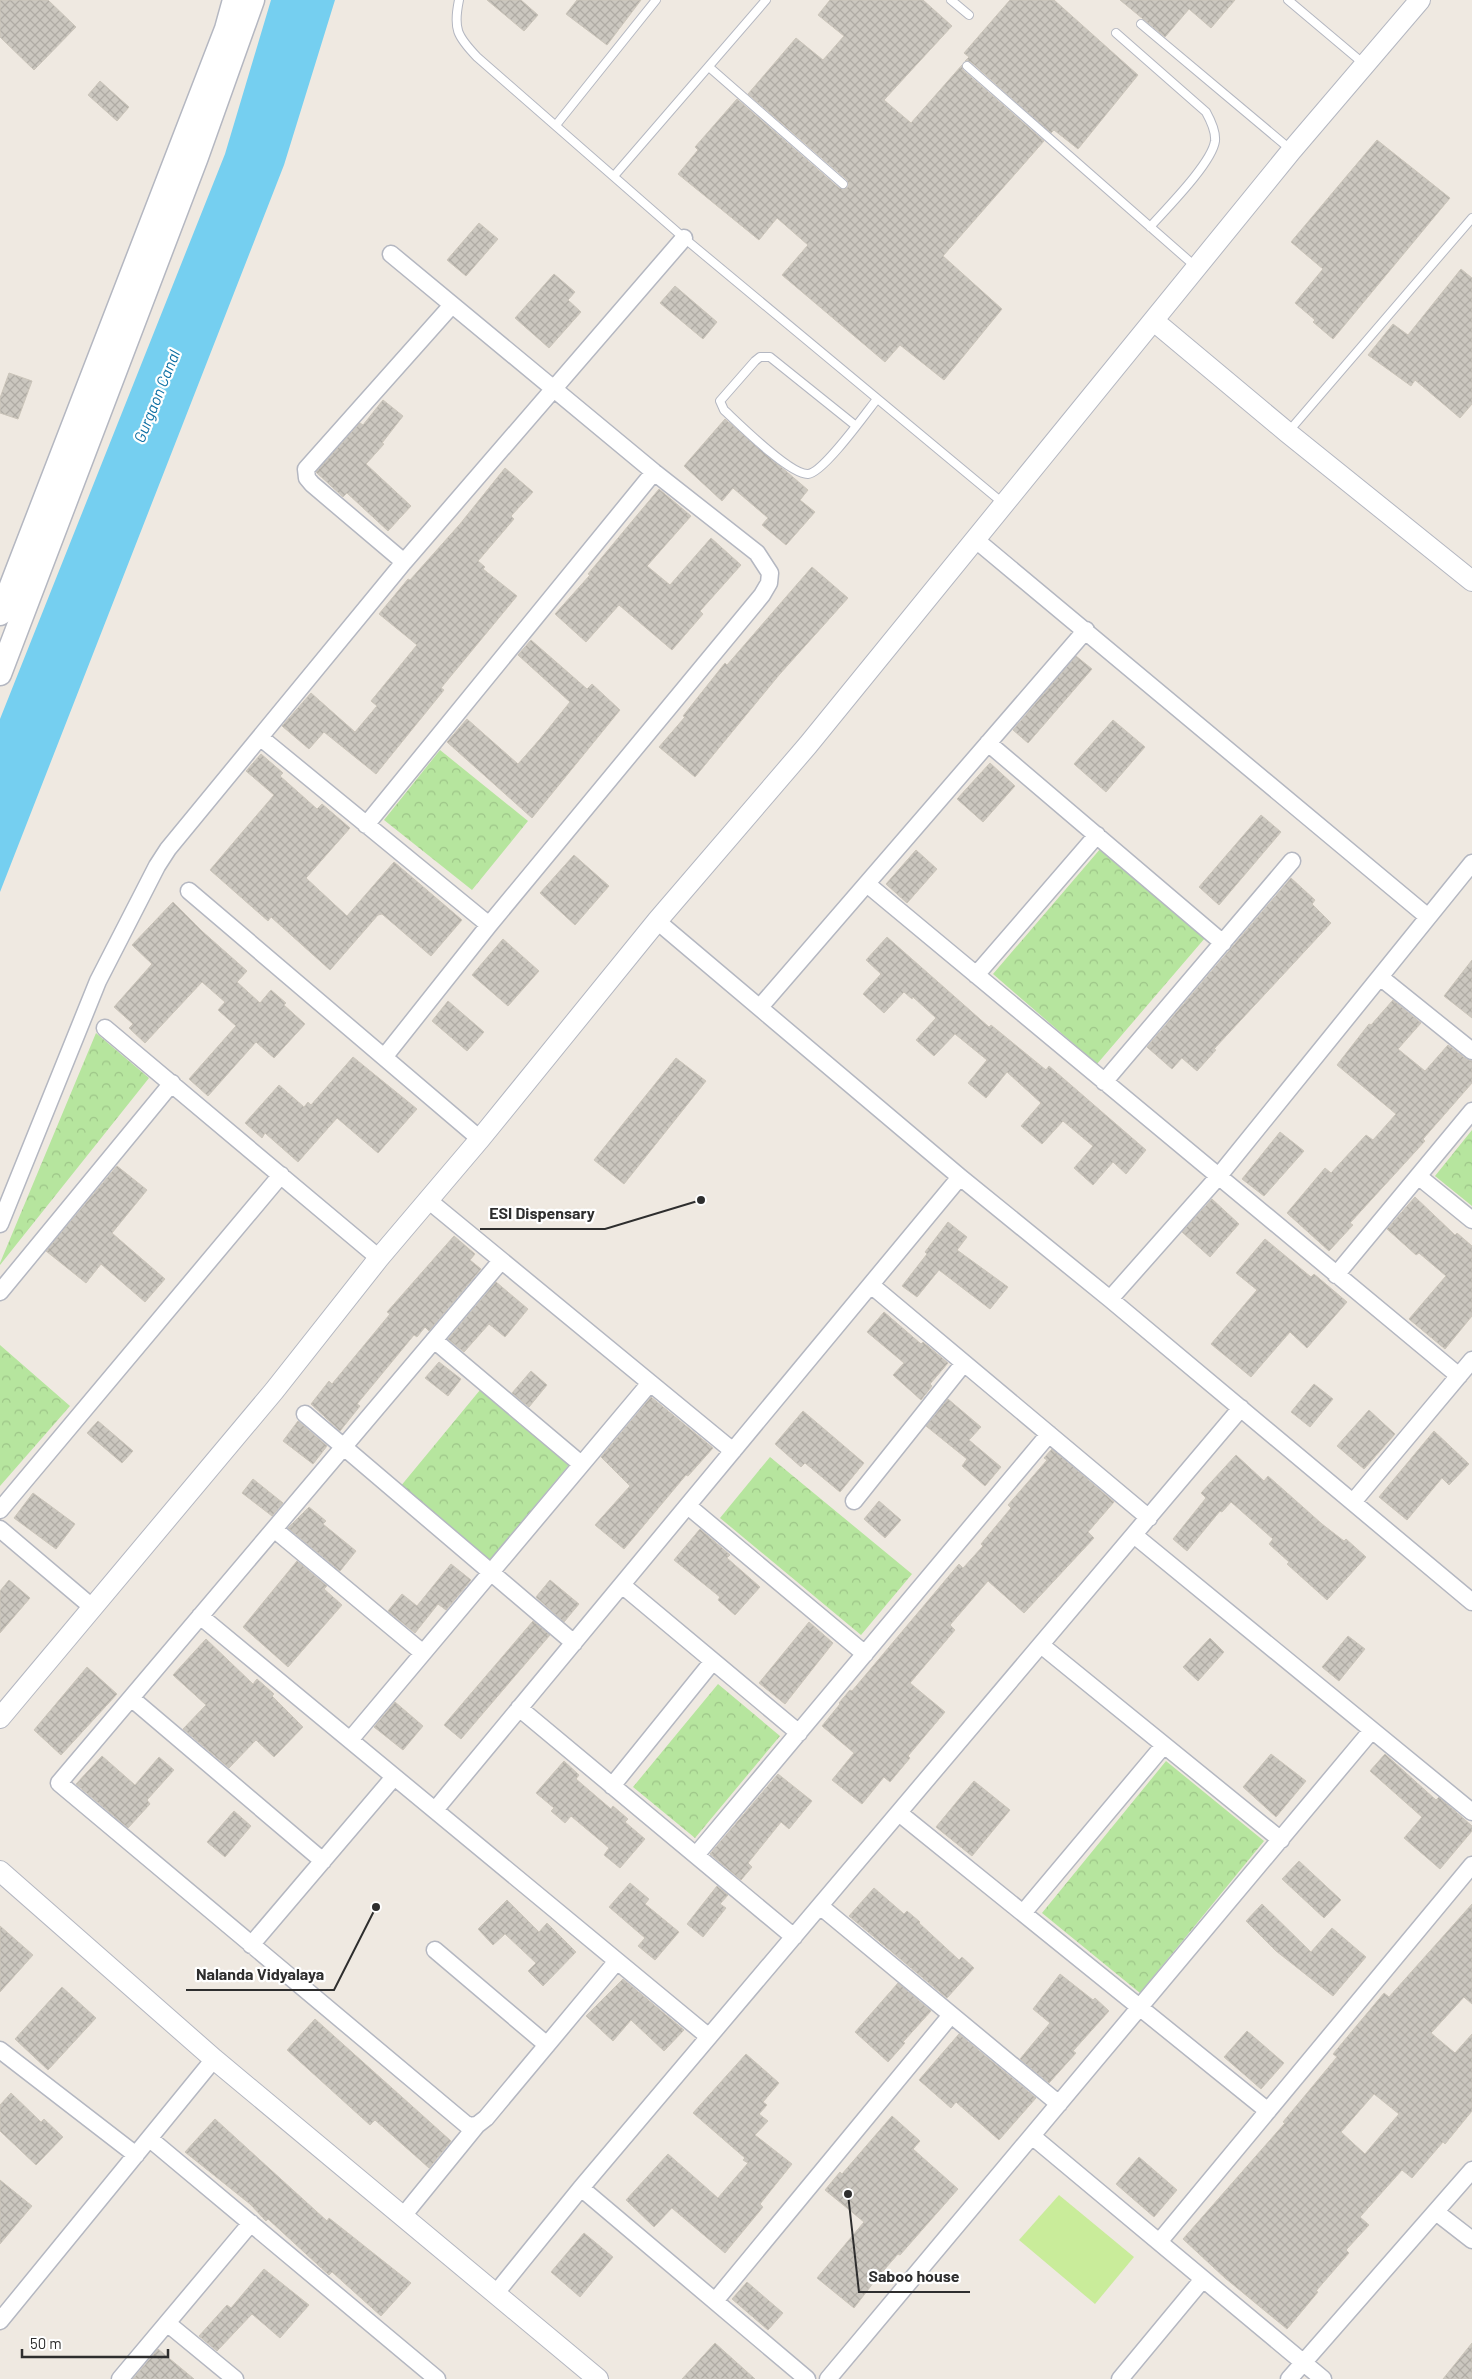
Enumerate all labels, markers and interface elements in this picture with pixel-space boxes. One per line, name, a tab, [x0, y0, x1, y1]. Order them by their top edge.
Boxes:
water label: Gurgaon Canal	[129, 347, 183, 445]
callout: ESI Dispensary	[480, 1198, 605, 1229]
text: ESI Dispensary	[489, 1203, 595, 1222]
callout: Nalanda Vidyalaya	[186, 1959, 334, 1990]
text: Nalanda Vidyalaya	[196, 1964, 324, 1983]
callout: Saboo house	[859, 2261, 970, 2292]
text: Saboo house	[868, 2266, 960, 2285]
scale bar	[22, 2326, 169, 2358]
text: 50 m	[30, 2334, 62, 2352]

